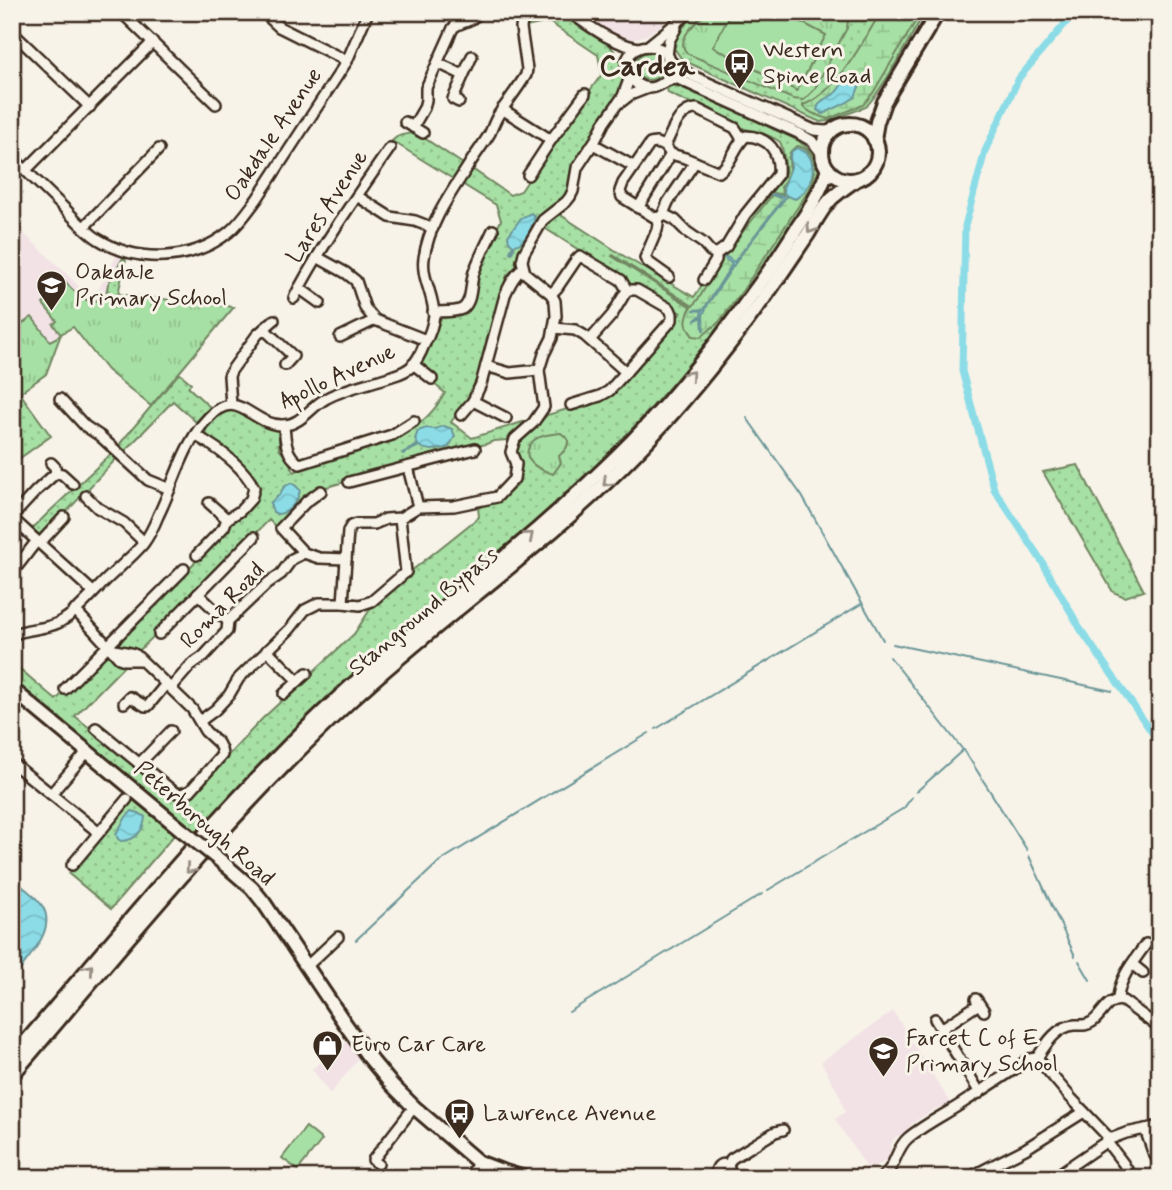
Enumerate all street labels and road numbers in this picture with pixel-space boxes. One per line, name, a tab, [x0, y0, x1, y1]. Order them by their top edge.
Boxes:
street label: Oakdale Avenue	[218, 62, 330, 208]
street label: Lares Avenue	[280, 144, 376, 269]
street label: Apollo Avenue	[275, 337, 401, 418]
street label: Stanground Bypass	[343, 541, 505, 683]
street label: Roma Road	[174, 556, 272, 656]
street label: Peterborough Road	[127, 755, 281, 893]

